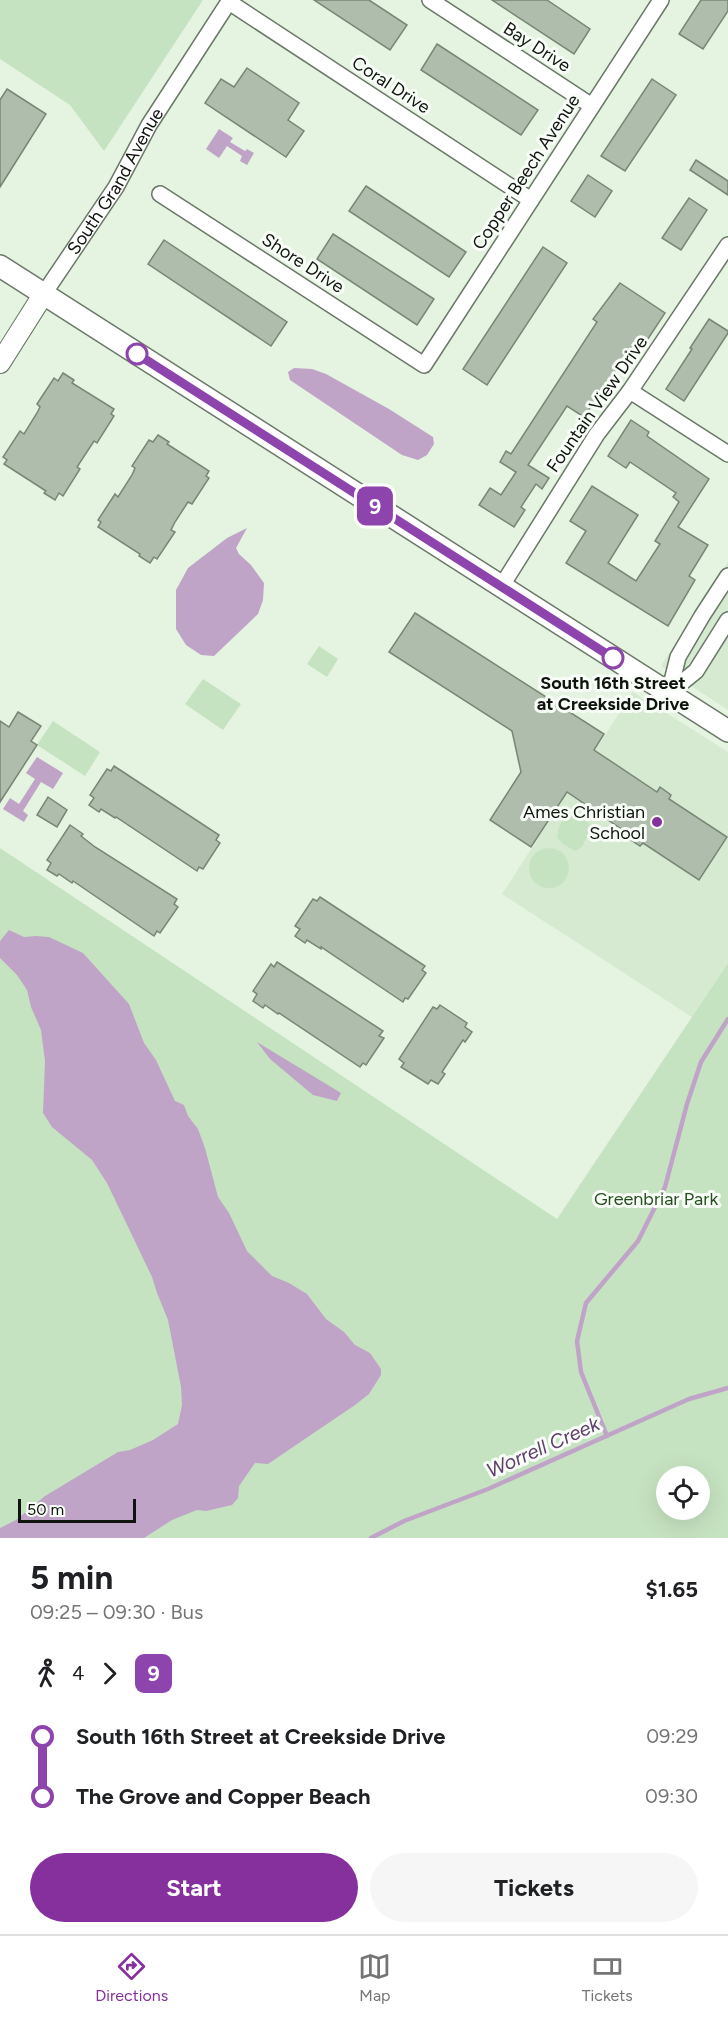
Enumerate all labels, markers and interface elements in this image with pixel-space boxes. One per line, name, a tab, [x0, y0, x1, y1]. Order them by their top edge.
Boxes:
street label: Bay Drive	[499, 17, 575, 77]
street label: Coral Drive	[348, 52, 434, 118]
street label: Copper Beech Avenue	[468, 90, 585, 254]
street label: South Grand Avenue	[63, 104, 168, 259]
street label: Shore Drive	[258, 228, 348, 298]
street label: Fountain View Drive	[542, 332, 652, 476]
unlabelled marker	[126, 343, 148, 365]
line badge: 9	[356, 486, 394, 526]
text: 9	[369, 494, 381, 519]
marker: South 16th Street at Creekside Drive	[602, 647, 624, 669]
place label: South 16th Street at Creekside Drive	[537, 672, 689, 715]
place label: Ames Christian School	[523, 801, 645, 844]
marker: Ames Christian School	[650, 815, 664, 829]
park label: Greenbriar Park	[594, 1188, 718, 1210]
water label: Worrell Creek	[483, 1411, 604, 1483]
map controls	[656, 1466, 710, 1520]
button: locate	[656, 1466, 710, 1520]
scale bar	[18, 1496, 136, 1524]
text: 50 m	[27, 1500, 64, 1519]
text: 5 min	[30, 1558, 113, 1597]
text: $1.65	[646, 1576, 698, 1603]
text: 09:25 – 09:30 · Bus	[30, 1600, 203, 1624]
icon: walk	[30, 1657, 63, 1690]
icon: forward	[93, 1657, 126, 1690]
text: 4	[72, 1661, 84, 1685]
text: 9	[147, 1661, 160, 1686]
text: South 16th Street at Creekside Drive	[76, 1723, 445, 1750]
text: 09:29	[646, 1724, 698, 1748]
text: The Grove and Copper Beach	[76, 1783, 371, 1810]
text: 09:30	[645, 1784, 698, 1808]
button: Start	[30, 1853, 358, 1922]
button: Tickets	[370, 1853, 698, 1922]
tab: Directions	[95, 1950, 168, 2005]
tab: Map	[358, 1950, 391, 2005]
tab: Tickets	[582, 1950, 633, 2005]

